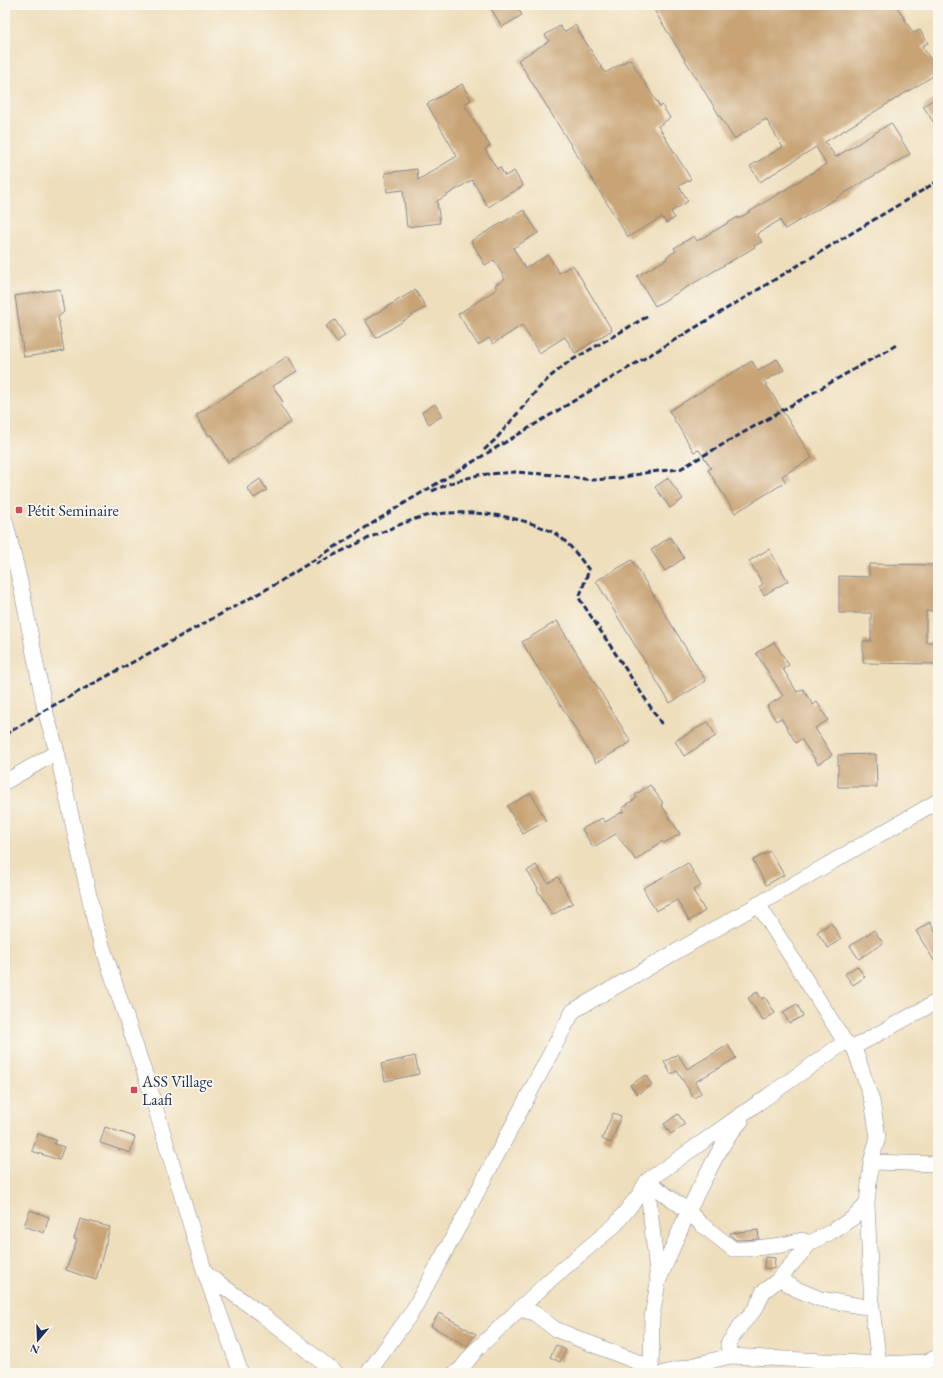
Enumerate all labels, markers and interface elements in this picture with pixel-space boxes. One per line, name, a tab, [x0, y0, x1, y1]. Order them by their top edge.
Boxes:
place label: Pétit Seminaire	[27, 500, 119, 521]
marker: Pétit Seminaire	[14, 505, 24, 515]
place label: ASS Village Laafi	[141, 1071, 213, 1110]
marker: ASS Village Laafi	[129, 1085, 139, 1095]
north arrow	[18, 1320, 58, 1360]
text: N	[28, 1341, 41, 1358]

